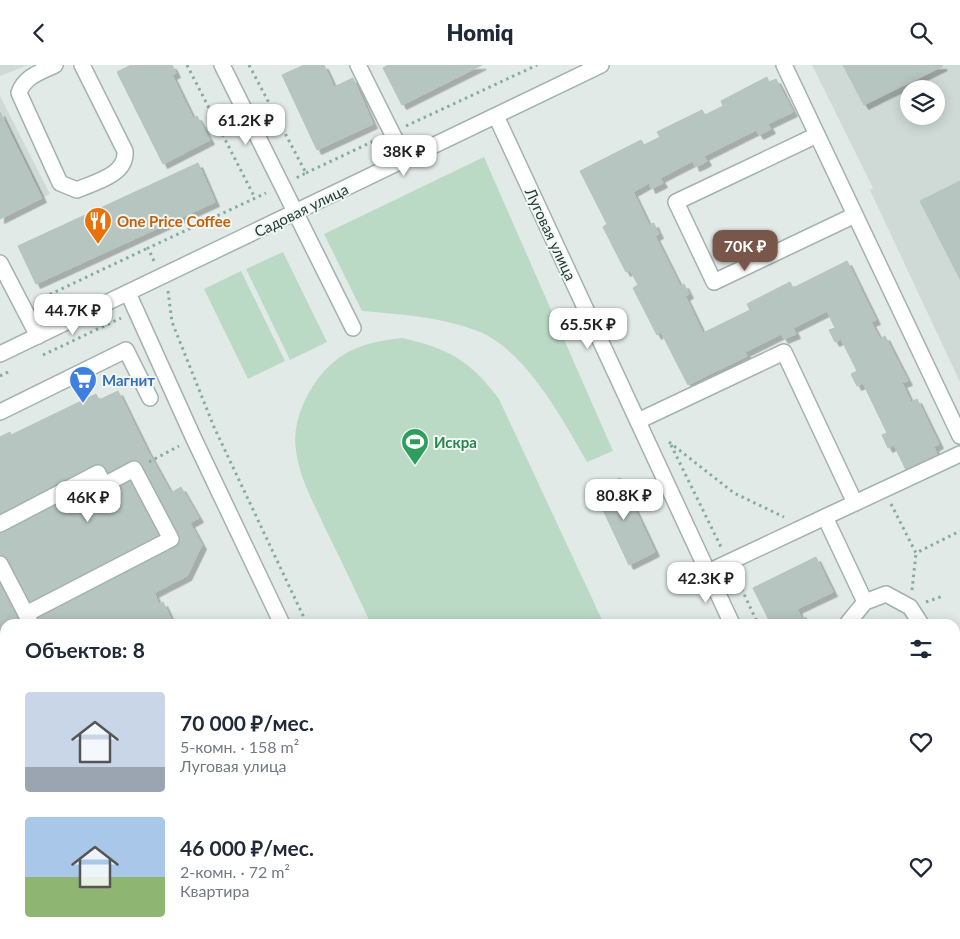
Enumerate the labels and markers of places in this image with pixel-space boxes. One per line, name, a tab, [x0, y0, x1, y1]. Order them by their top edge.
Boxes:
pin: 61.2K ₽	[200, 103, 292, 146]
pin: 38K ₽	[369, 135, 439, 177]
restaurant icon: One Price Coffee	[83, 206, 113, 245]
place label: One Price Coffee	[117, 212, 231, 230]
pin: 70K ₽	[710, 229, 780, 272]
pin: 44.7K ₽	[27, 293, 119, 336]
pin: 65.5K ₽	[542, 307, 634, 350]
supermarket icon: Магнит	[68, 365, 98, 404]
place label: Магнит	[102, 371, 155, 389]
sports icon: Искра	[400, 427, 430, 466]
place label: Искра	[434, 433, 477, 451]
pin: 80.8K ₽	[578, 479, 670, 521]
pin: 46K ₽	[53, 481, 123, 523]
pin: 42.3K ₽	[660, 561, 752, 604]

